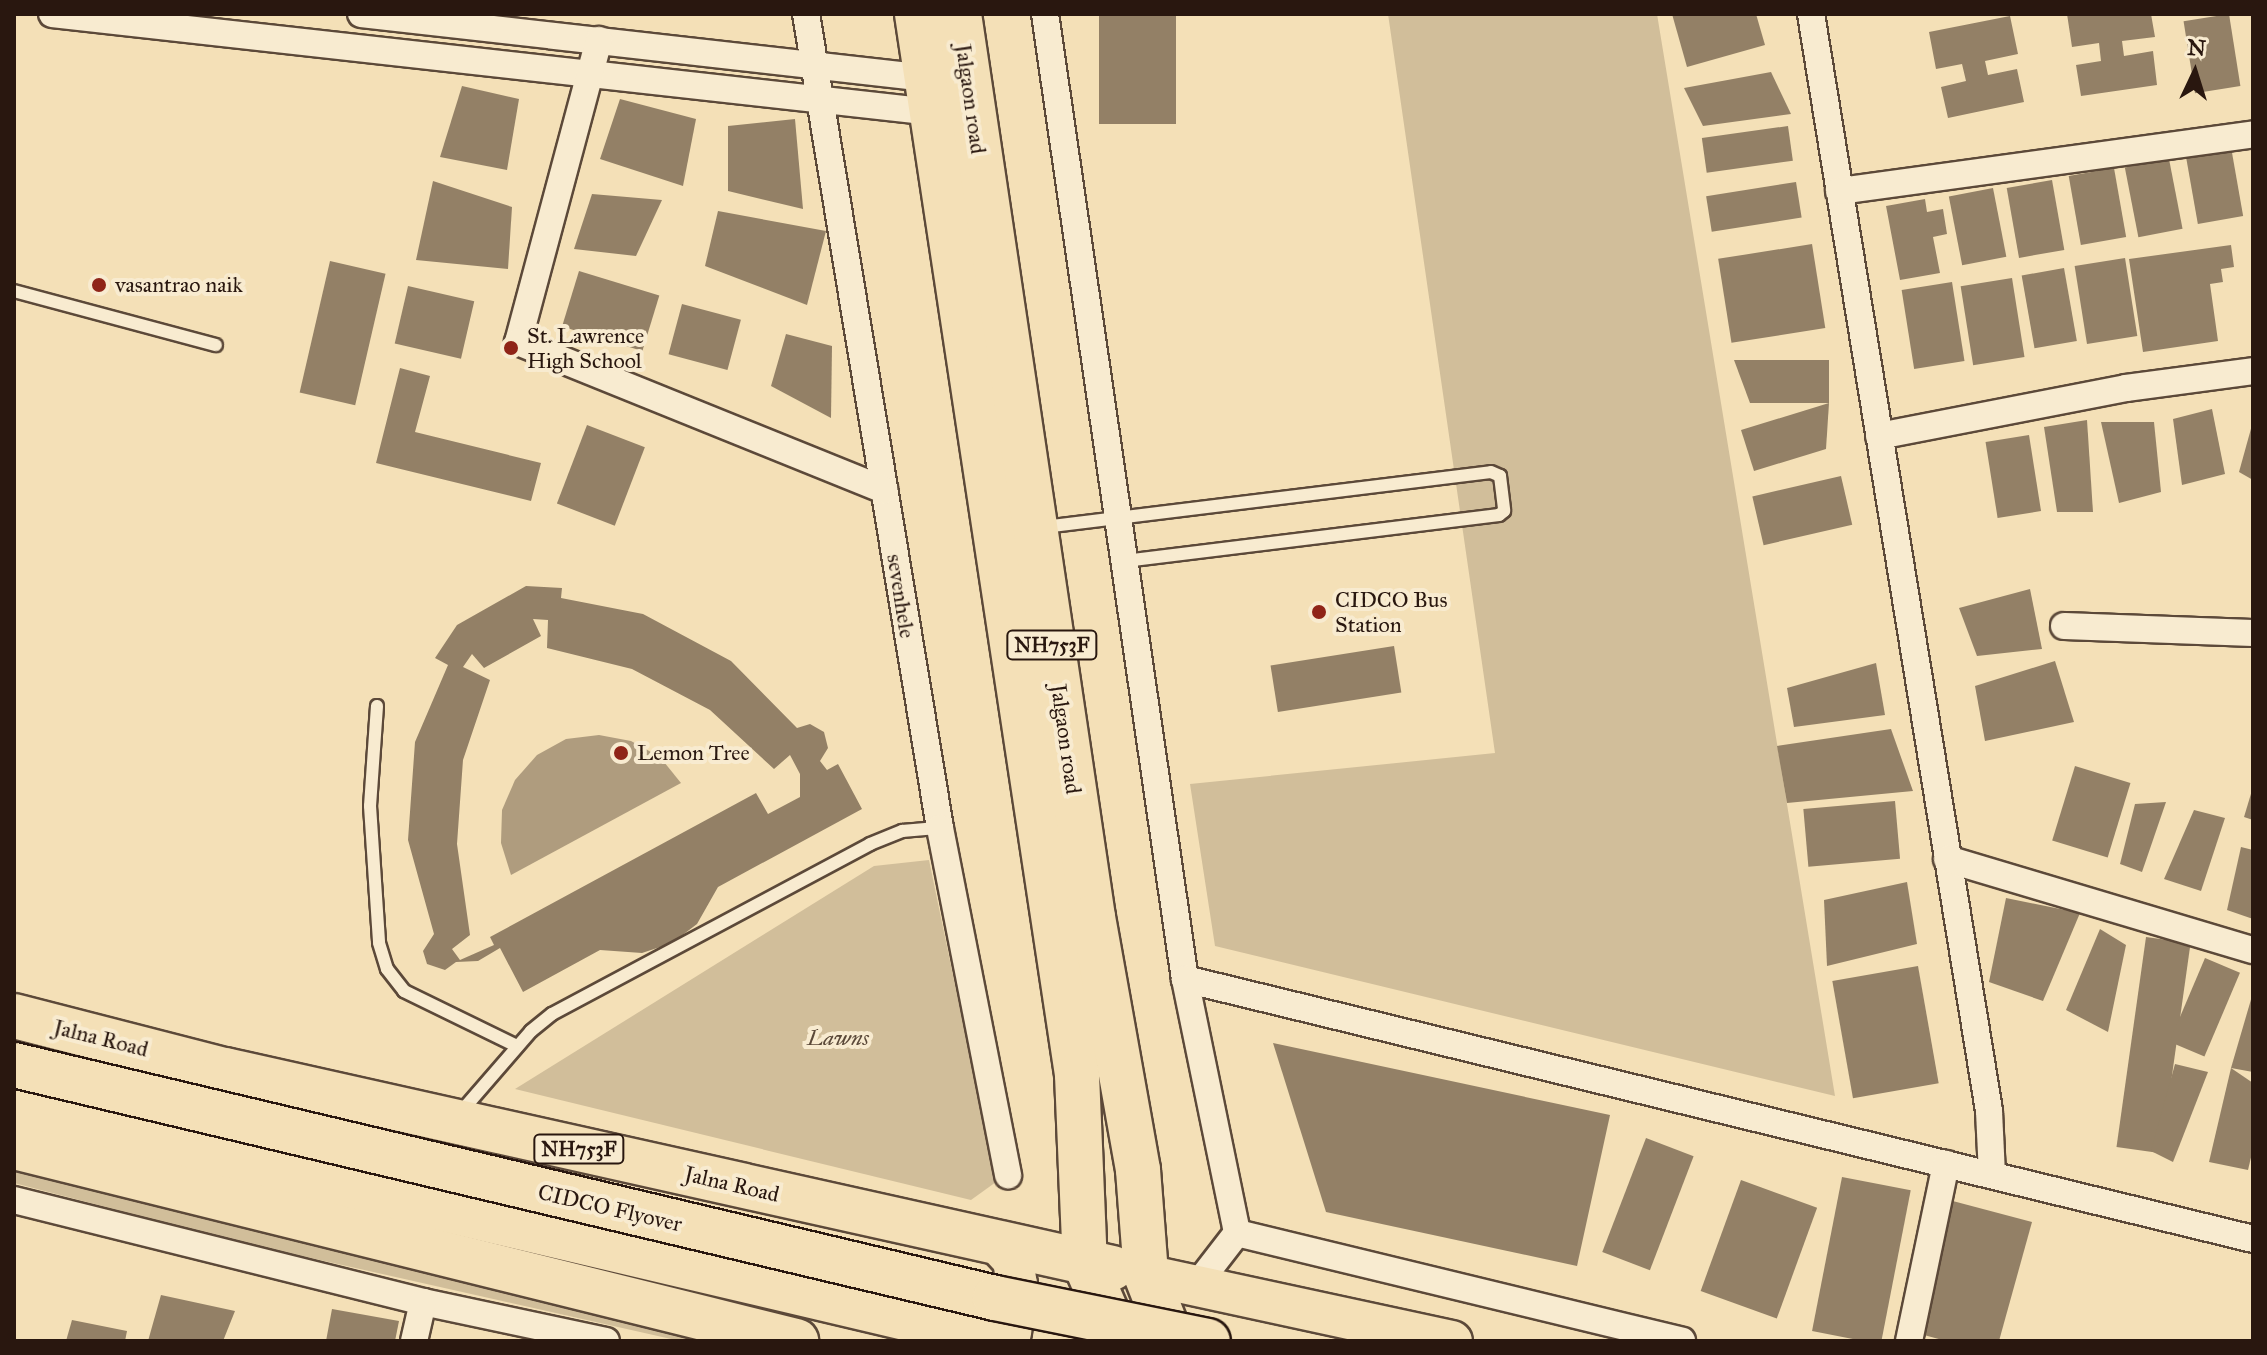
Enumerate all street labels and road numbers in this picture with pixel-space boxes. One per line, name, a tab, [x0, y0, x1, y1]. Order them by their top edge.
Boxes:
street label: Jalgaon road	[950, 42, 992, 156]
street label: sevenhele	[881, 552, 921, 640]
road number: NH753F	[1006, 629, 1098, 661]
street label: Jalgaon road	[1045, 682, 1087, 796]
street label: Jalna Road	[51, 1014, 151, 1062]
road number: NH753F	[533, 1133, 625, 1165]
street label: Jalna Road	[682, 1160, 782, 1208]
street label: CIDCO Flyover	[535, 1179, 685, 1237]

